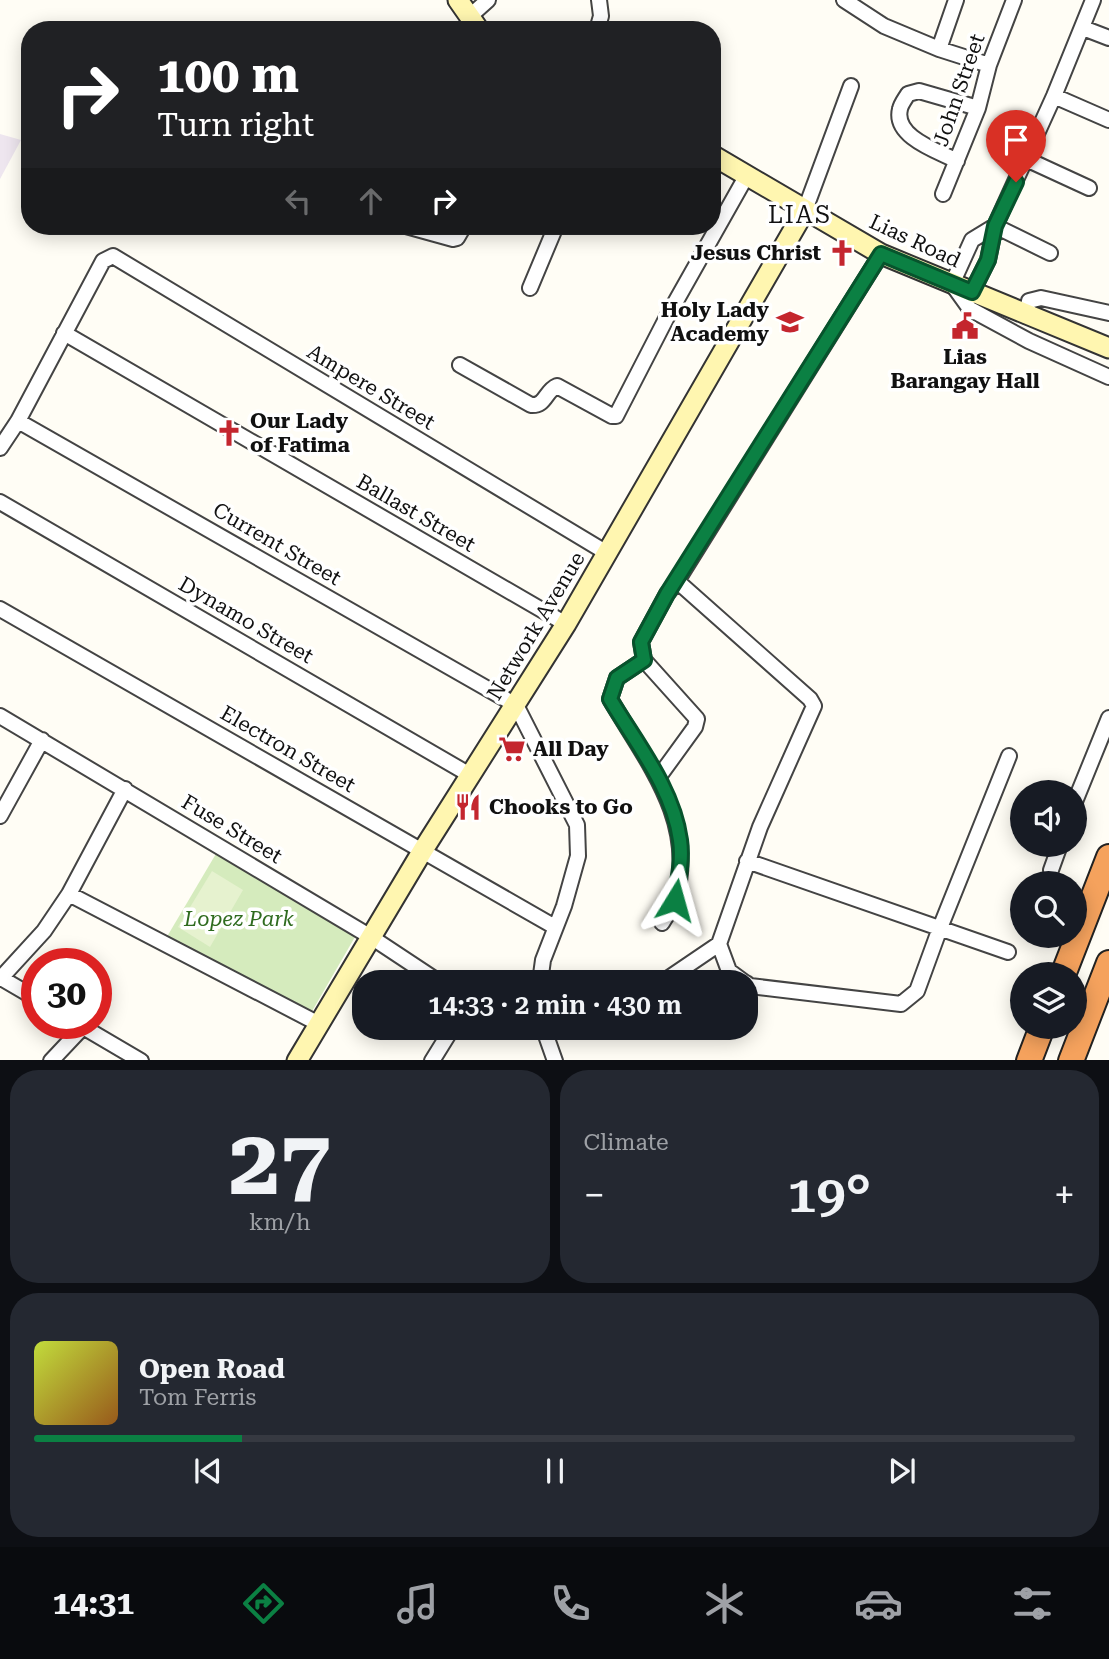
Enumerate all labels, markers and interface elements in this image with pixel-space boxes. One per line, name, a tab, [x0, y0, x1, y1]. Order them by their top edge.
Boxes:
street label: John Street	[929, 31, 989, 149]
text: 100 m	[157, 47, 299, 104]
icon: right	[42, 49, 133, 140]
text: Turn right	[157, 106, 314, 144]
pin	[986, 110, 1046, 182]
icon: arrive	[997, 121, 1035, 159]
icon: left	[279, 182, 317, 220]
icon: ahead	[352, 182, 390, 220]
icon: right	[425, 182, 463, 220]
district label: LIAS	[768, 201, 832, 229]
street label: Lias Road	[866, 209, 965, 273]
church icon: Jesus Christ	[827, 238, 857, 268]
place label: Jesus Christ	[691, 241, 821, 265]
place label: Holy Lady Academy	[661, 298, 769, 346]
school or university icon: Holy Lady Academy	[775, 307, 805, 337]
public building icon: Lias Barangay Hall	[950, 311, 980, 341]
street label: Ampere Street	[303, 339, 439, 435]
place label: Lias Barangay Hall	[890, 345, 1040, 393]
place label: Our Lady of Fatima	[250, 409, 351, 457]
church icon: Our Lady of Fatima	[214, 418, 244, 448]
street label: Ballast Street	[352, 469, 480, 557]
street label: Current Street	[209, 498, 345, 590]
street label: Network Avenue	[482, 548, 590, 704]
street label: Dynamo Street	[175, 572, 318, 668]
street label: Electron Street	[216, 701, 360, 797]
supermarket icon: All Day	[497, 734, 527, 764]
place label: All Day	[533, 737, 609, 761]
map controls	[1010, 780, 1087, 1039]
button: sound	[1010, 780, 1087, 857]
street label: Fuse Street	[178, 790, 287, 868]
restaurant icon: Chooks to Go	[453, 792, 483, 822]
place label: Chooks to Go	[489, 795, 633, 819]
position arrow	[638, 863, 712, 937]
button: search	[1010, 871, 1087, 948]
park label: Lopez Park	[183, 907, 295, 931]
speed limit sign: 30	[21, 948, 112, 1039]
button: layers	[1010, 962, 1087, 1039]
text: 14:33 · 2 min · 430 m	[428, 990, 682, 1020]
text: 27	[229, 1110, 331, 1216]
text: Climate	[584, 1129, 669, 1156]
text: 19°	[787, 1164, 871, 1225]
text: −	[584, 1173, 605, 1217]
text: +	[1054, 1173, 1075, 1217]
text: km/h	[249, 1209, 311, 1236]
text: Open Road	[139, 1354, 285, 1384]
text: Tom Ferris	[139, 1384, 256, 1411]
icon: previous	[189, 1452, 227, 1490]
icon: pause	[536, 1452, 574, 1490]
icon: next	[883, 1452, 921, 1490]
icon: directions	[239, 1579, 288, 1628]
icon: music	[393, 1579, 442, 1628]
icon: phone	[546, 1579, 595, 1628]
icon: climate	[700, 1579, 749, 1628]
icon: car	[854, 1579, 903, 1628]
icon: filters	[1008, 1579, 1057, 1628]
text: 14:31	[52, 1584, 134, 1622]

